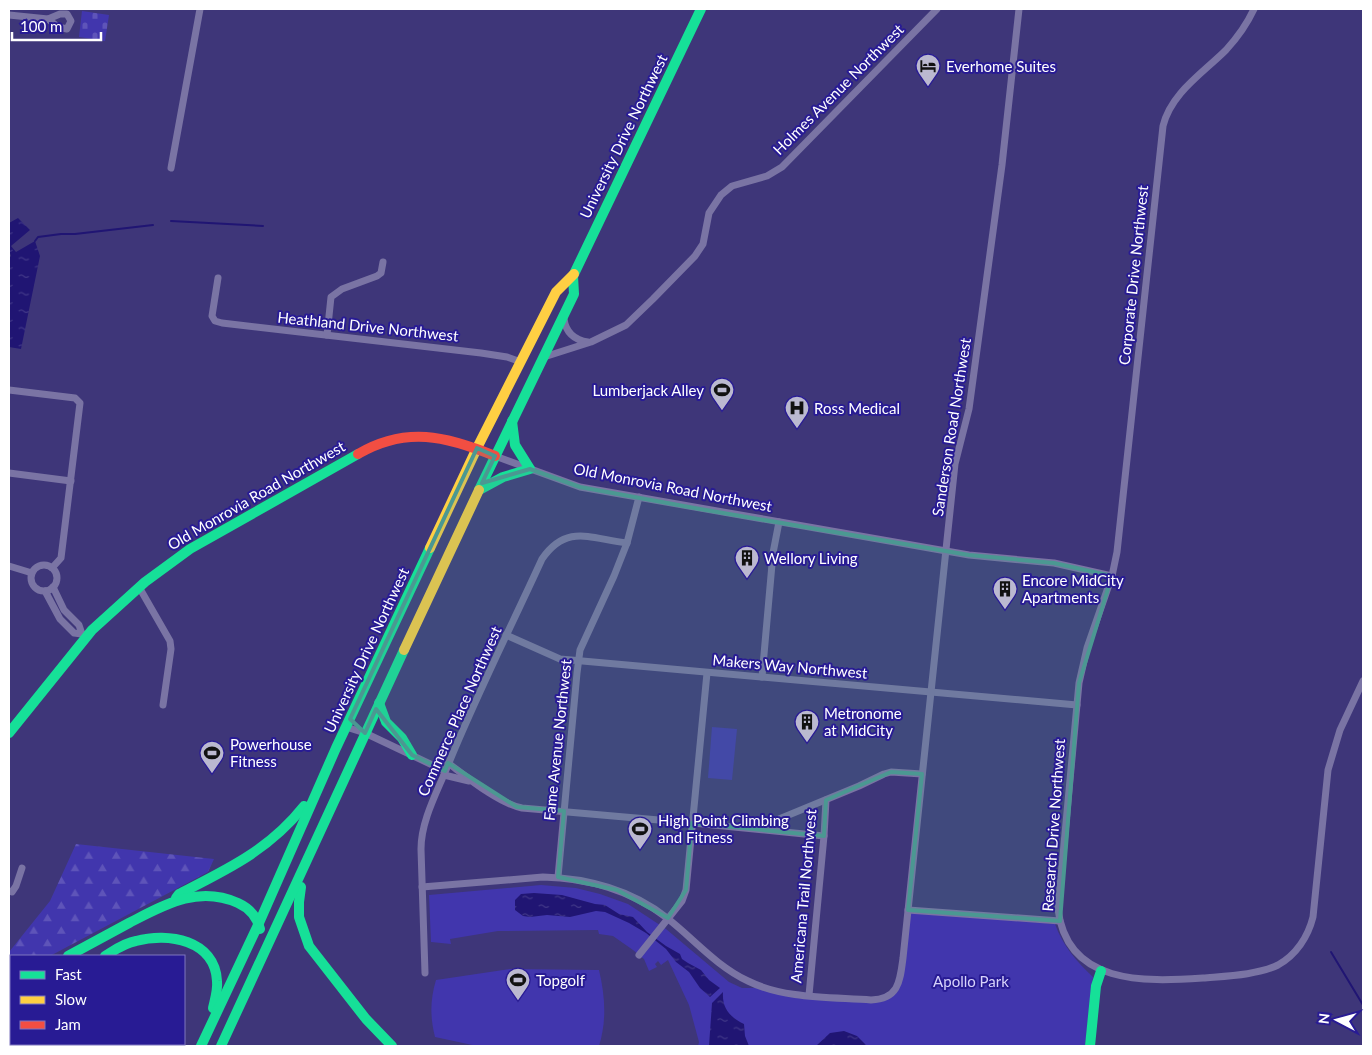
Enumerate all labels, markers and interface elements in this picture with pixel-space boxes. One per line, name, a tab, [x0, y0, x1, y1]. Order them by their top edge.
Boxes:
scale bar	[12, 10, 101, 42]
text: 100 m	[20, 17, 62, 35]
street label: Holmes Avenue Northwest	[769, 20, 907, 158]
street label: University Drive Northwest	[575, 50, 671, 221]
hotel icon: Everhome Suites	[915, 53, 941, 87]
place label: Everhome Suites	[946, 57, 1056, 75]
street label: Corporate Drive Northwest	[1115, 184, 1151, 366]
street label: Heathland Drive Northwest	[277, 308, 460, 345]
street label: Sanderson Road Northwest	[928, 336, 974, 517]
sports icon: Lumberjack Alley	[709, 377, 735, 411]
place label: Lumberjack Alley	[592, 381, 704, 399]
hospital icon: Ross Medical	[784, 395, 810, 429]
place label: Ross Medical	[814, 399, 900, 417]
street label: Old Monrovia Road Northwest	[164, 436, 348, 553]
street label: Old Monrovia Road Northwest	[572, 459, 774, 515]
building icon: Wellory Living	[734, 545, 760, 579]
place label: Wellory Living	[764, 549, 858, 567]
street label: University Drive Northwest	[320, 564, 413, 736]
place label: Encore MidCity Apartments	[1022, 571, 1124, 606]
building icon: Encore MidCity Apartments	[992, 576, 1018, 610]
street label: Commerce Place Northwest	[413, 623, 505, 799]
street label: Makers Way Northwest	[712, 650, 869, 682]
street label: Fame Avenue Northwest	[540, 658, 574, 822]
place label: Metronome at MidCity	[824, 704, 902, 739]
building icon: Metronome at MidCity	[794, 709, 820, 743]
place label: Powerhouse Fitness	[230, 735, 312, 770]
street label: Research Drive Northwest	[1038, 737, 1068, 912]
sports icon: Powerhouse Fitness	[199, 740, 225, 774]
street label: Americana Trail Northwest	[786, 808, 820, 984]
place label: High Point Climbing and Fitness	[658, 811, 789, 846]
sports icon: High Point Climbing and Fitness	[627, 816, 653, 850]
legend	[10, 955, 185, 1045]
text: Fast	[55, 965, 82, 983]
sports icon: Topgolf	[505, 967, 531, 1001]
place label: Topgolf	[536, 971, 586, 989]
park label: Apollo Park	[933, 972, 1009, 990]
text: Slow	[55, 990, 87, 1008]
north arrow	[1312, 995, 1362, 1045]
text: N	[1315, 1012, 1333, 1025]
text: Jam	[55, 1015, 81, 1033]

